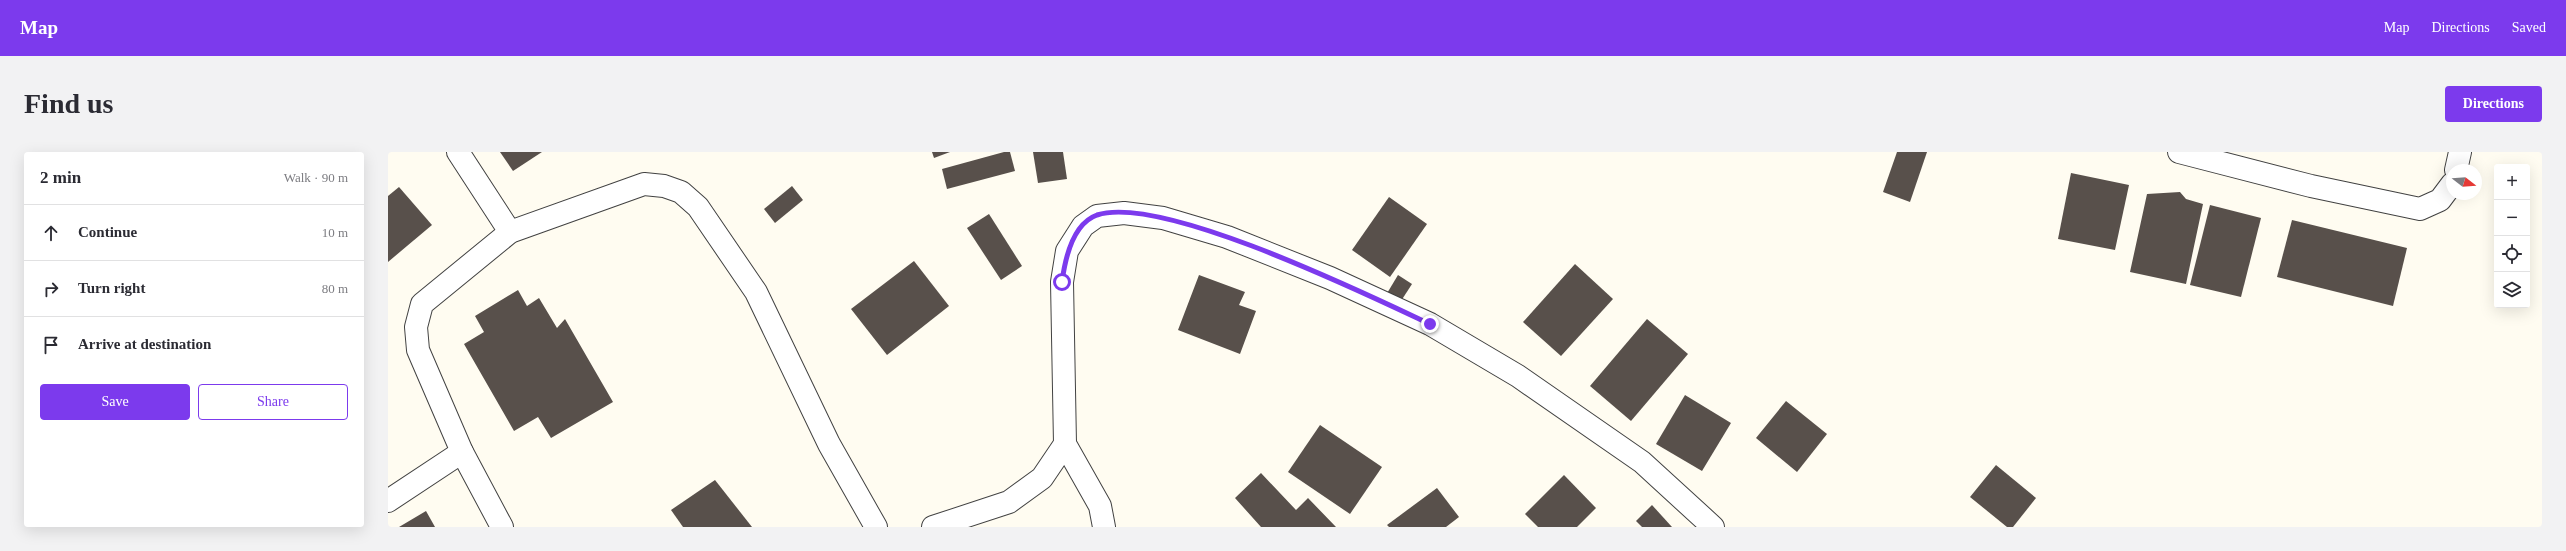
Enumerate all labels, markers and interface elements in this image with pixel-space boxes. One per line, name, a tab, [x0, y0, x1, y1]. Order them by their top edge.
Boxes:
text: Map	[20, 17, 58, 38]
text: Map	[2384, 20, 2409, 35]
text: Directions	[2431, 20, 2490, 35]
text: Saved	[2512, 20, 2546, 35]
button: Directions	[2445, 86, 2542, 122]
text: Find us	[24, 88, 114, 119]
north arrow	[2446, 164, 2482, 200]
map controls	[2494, 164, 2530, 308]
button: +	[2494, 164, 2530, 200]
text: 2 min	[40, 168, 81, 187]
text: Walk · 90 m	[284, 170, 348, 185]
button: −	[2494, 200, 2530, 236]
icon: ahead	[40, 222, 62, 244]
text: Continue	[78, 224, 137, 240]
text: 10 m	[322, 225, 348, 240]
button: locate	[2494, 236, 2530, 272]
button: layers	[2494, 272, 2530, 308]
route start	[1053, 273, 1071, 291]
icon: right	[40, 278, 62, 300]
text: Turn right	[78, 280, 145, 296]
text: 80 m	[322, 281, 348, 296]
route end	[1421, 315, 1439, 333]
icon: arrive	[40, 334, 62, 356]
text: Arrive at destination	[78, 336, 211, 352]
button: Save	[40, 384, 190, 420]
button: Share	[198, 384, 348, 420]

